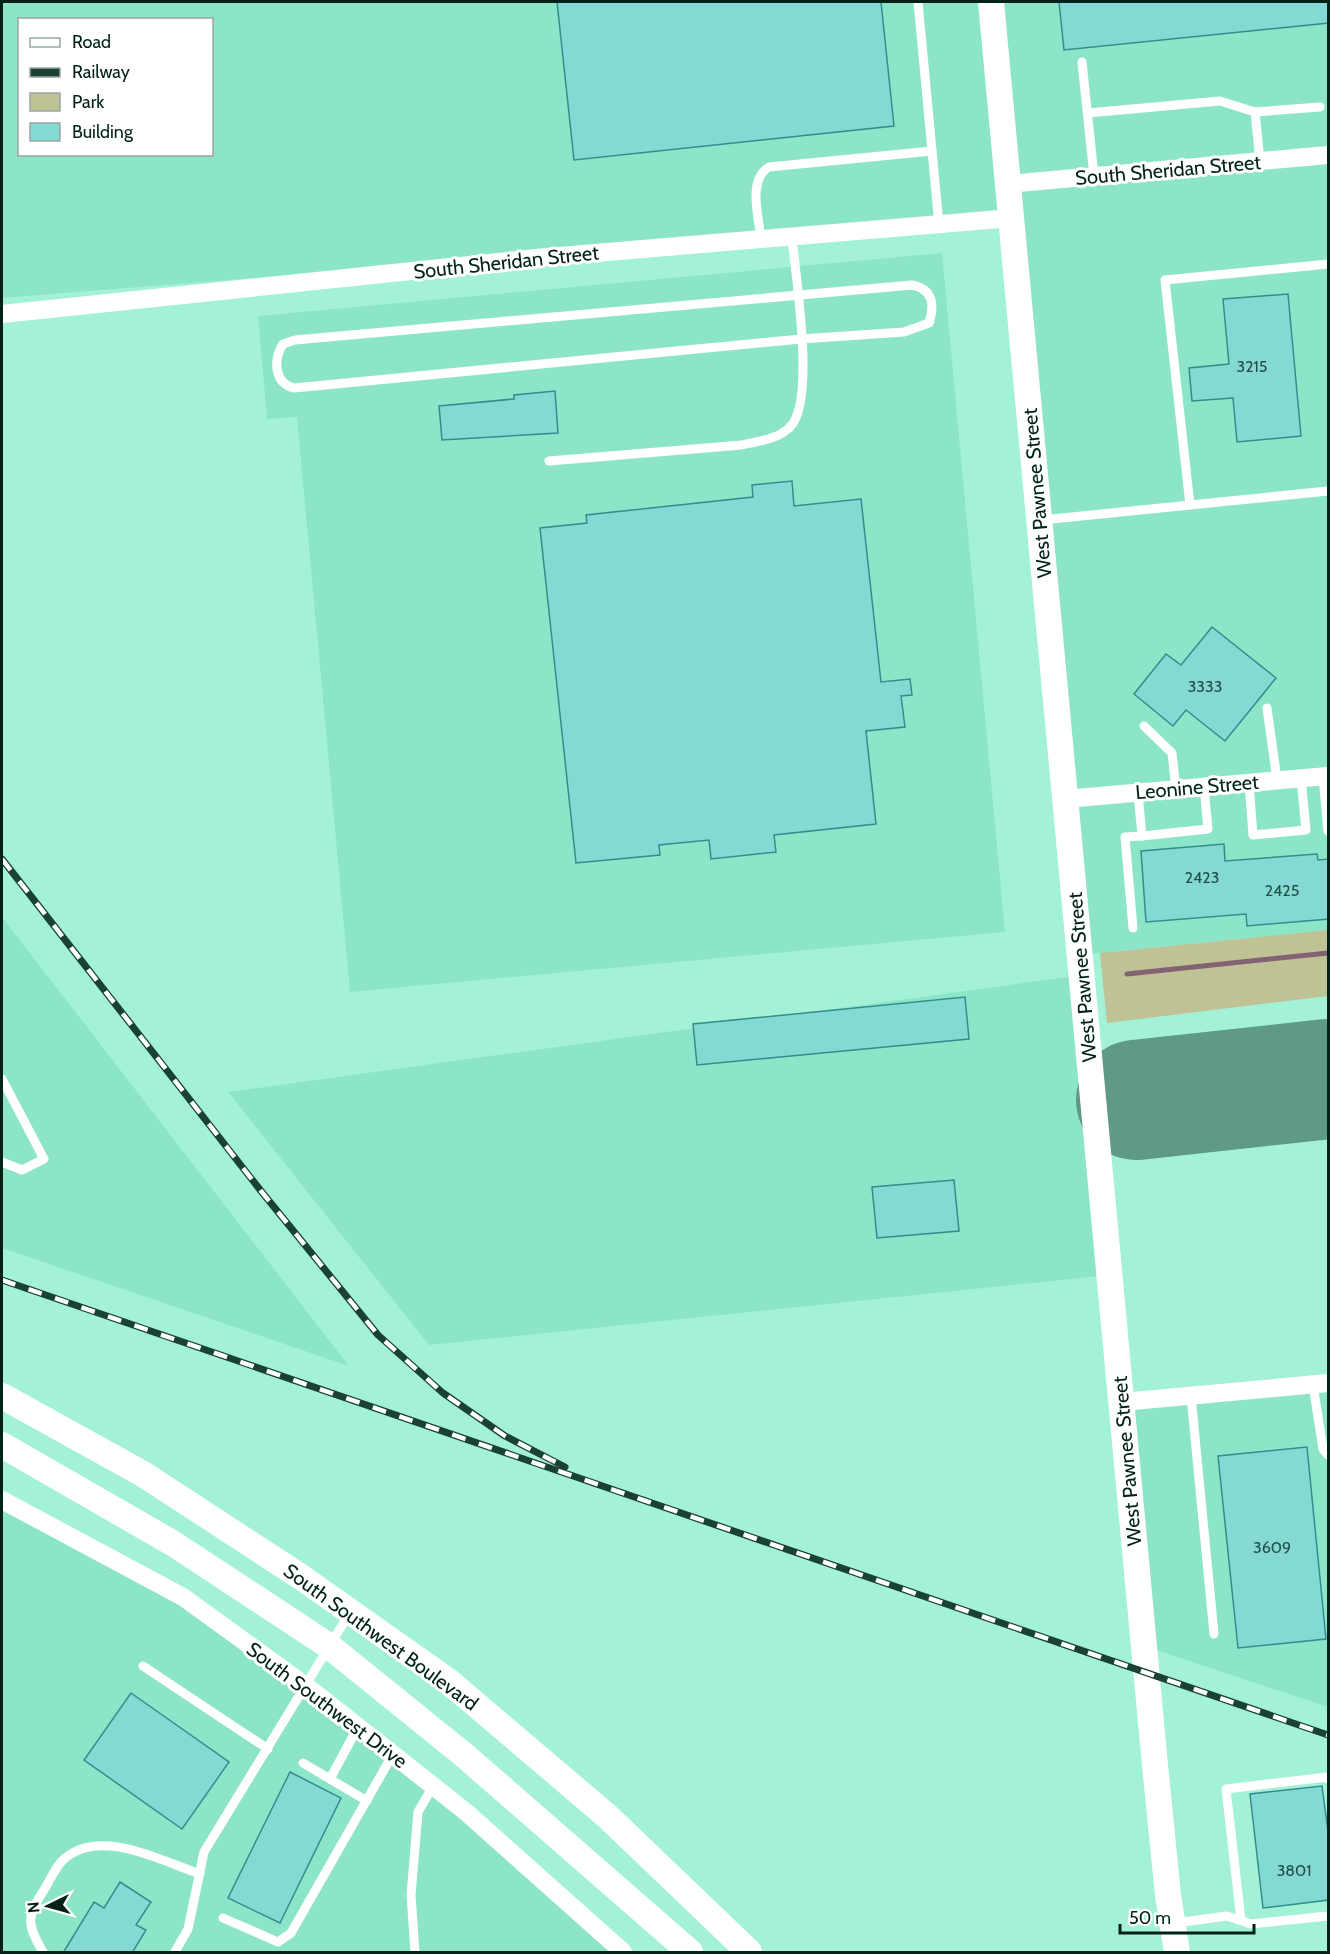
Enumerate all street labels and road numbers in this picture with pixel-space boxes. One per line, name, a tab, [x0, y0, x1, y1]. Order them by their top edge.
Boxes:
street label: South Sheridan Street	[1074, 150, 1262, 190]
street label: South Sheridan Street	[412, 240, 600, 284]
street label: West Pawnee Street	[1018, 407, 1056, 579]
street label: Leonine Street	[1134, 770, 1260, 804]
street label: West Pawnee Street	[1063, 891, 1101, 1063]
street label: West Pawnee Street	[1108, 1375, 1146, 1547]
street label: South Southwest Boulevard	[279, 1558, 483, 1716]
street label: South Southwest Drive	[242, 1637, 412, 1773]

